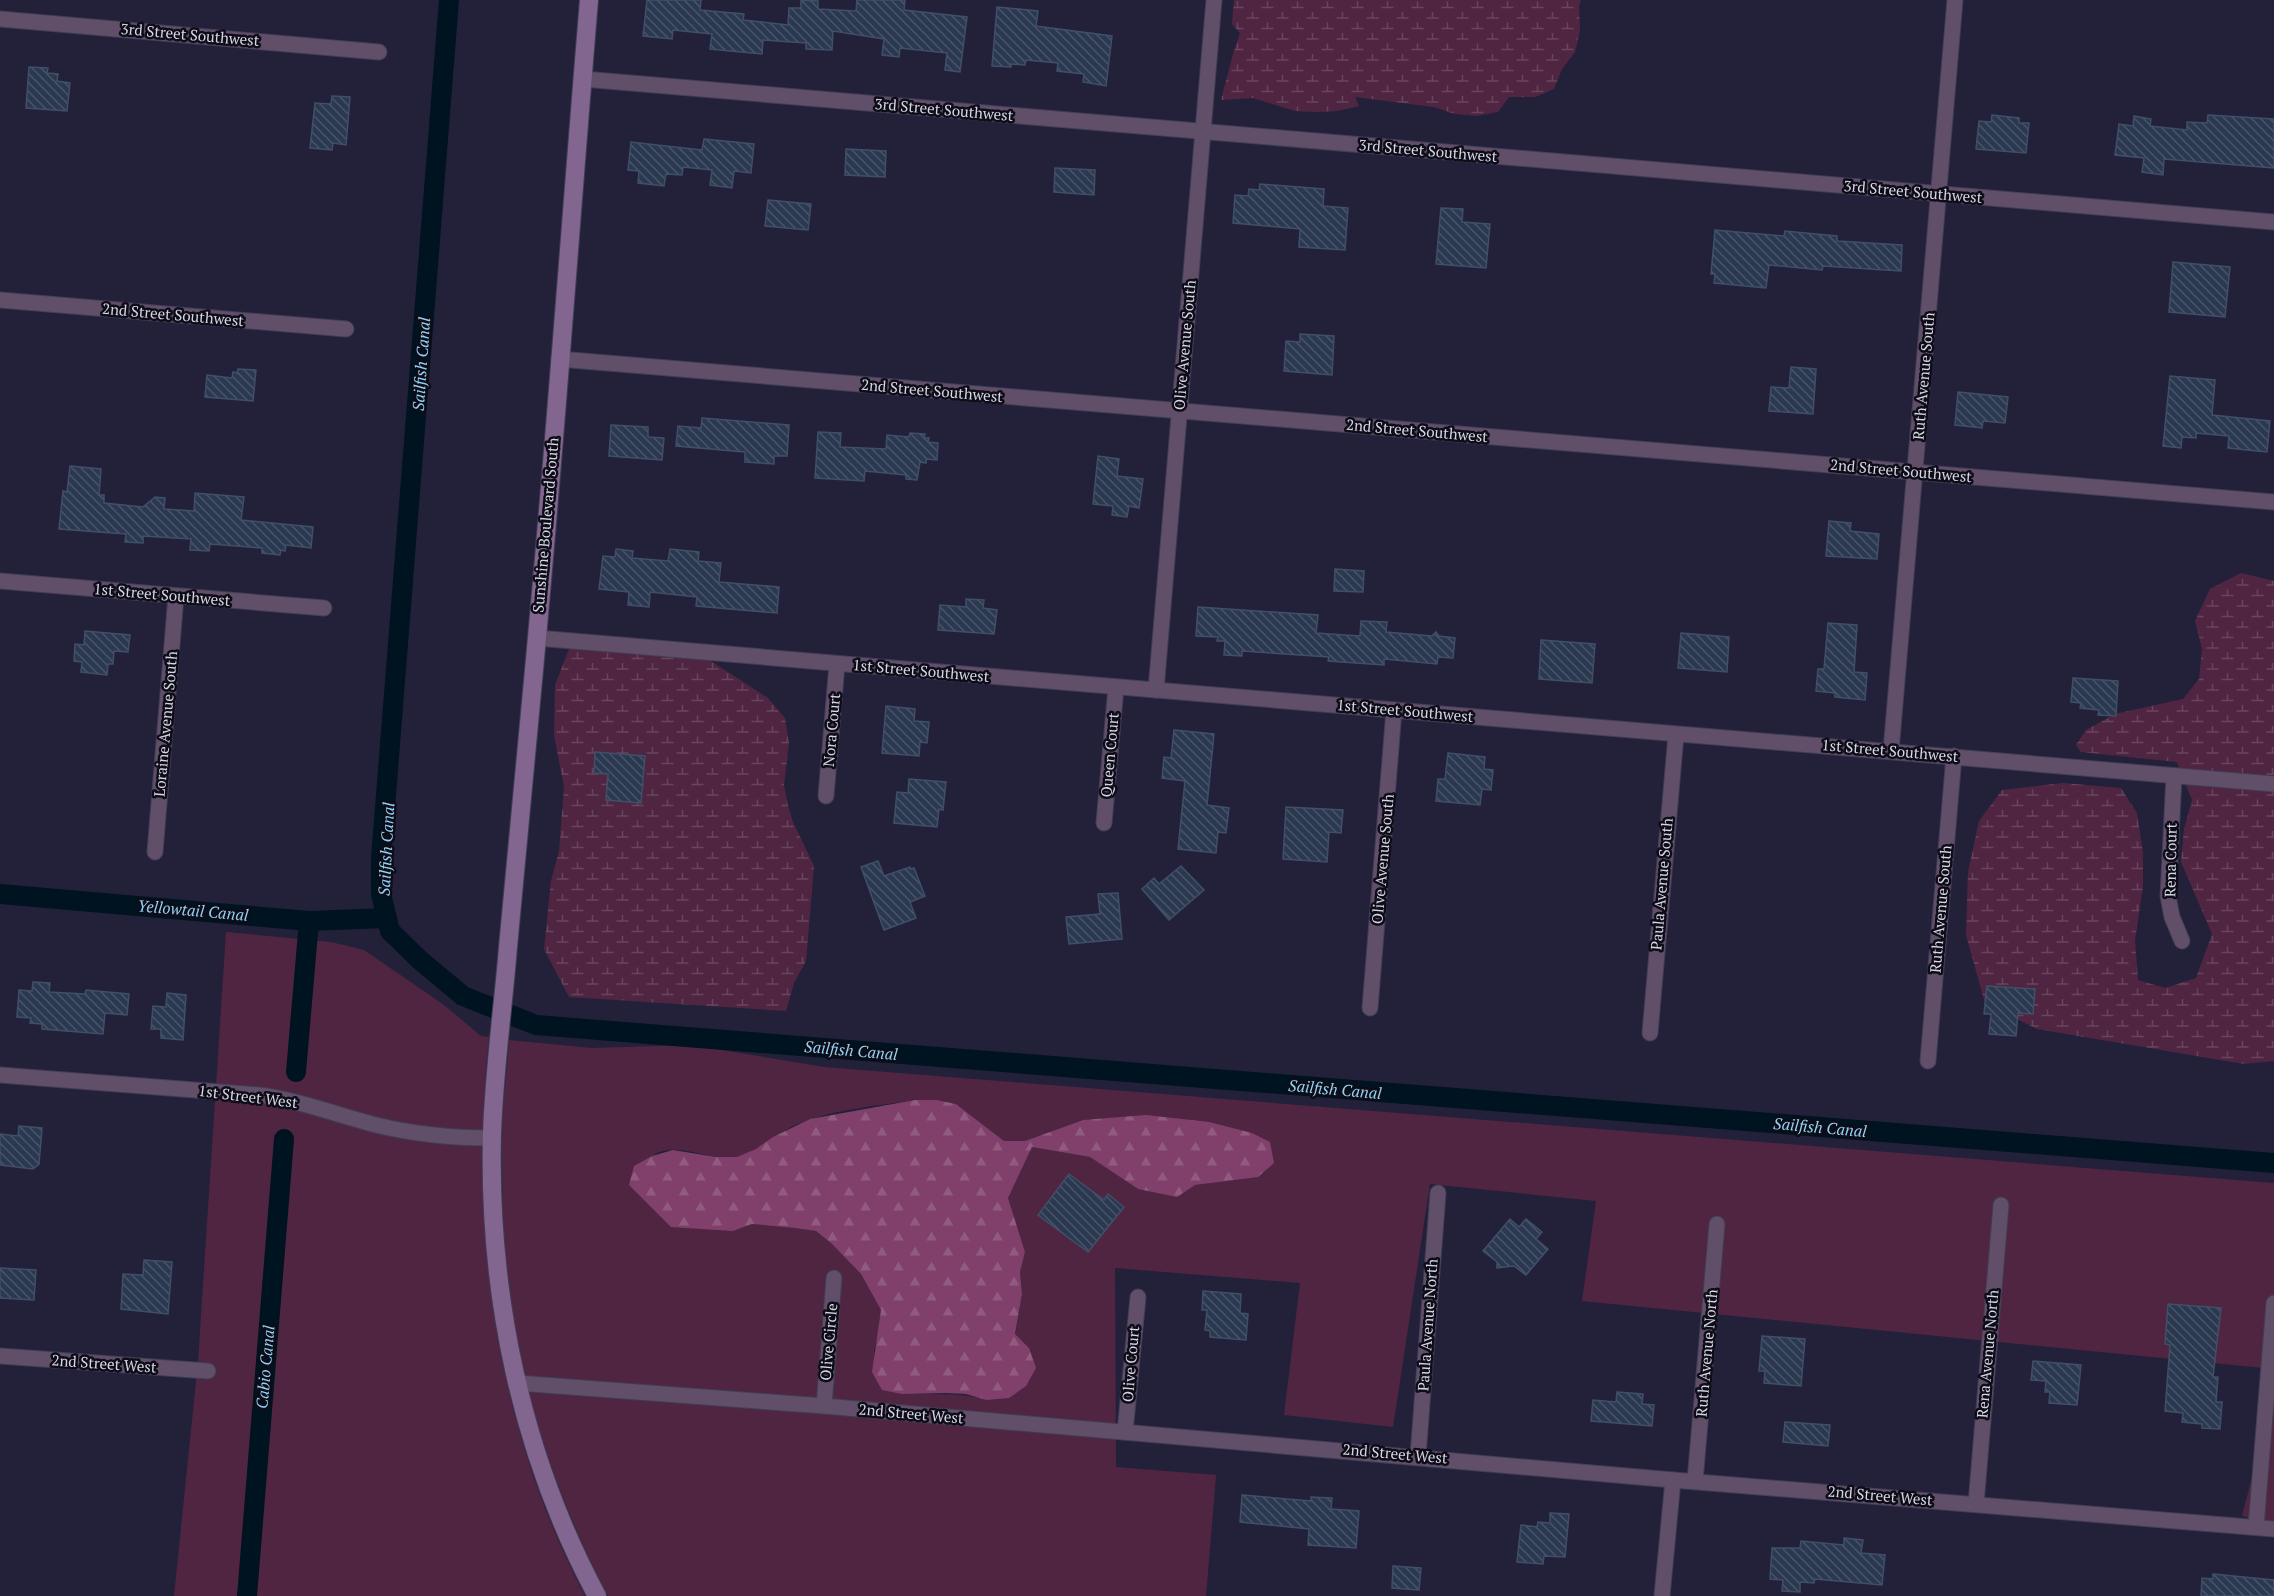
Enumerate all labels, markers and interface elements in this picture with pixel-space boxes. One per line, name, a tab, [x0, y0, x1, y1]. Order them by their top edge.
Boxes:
street label: 3rd Street Southwest	[120, 18, 261, 50]
street label: 3rd Street Southwest	[874, 93, 1015, 125]
street label: 3rd Street Southwest	[1358, 134, 1499, 166]
street label: 3rd Street Southwest	[1843, 175, 1984, 207]
street label: Olive Avenue South	[1168, 279, 1200, 411]
street label: 2nd Street Southwest	[101, 298, 245, 330]
street label: Ruth Avenue South	[1907, 311, 1939, 441]
water label: Sailfish Canal	[407, 316, 435, 412]
street label: 2nd Street Southwest	[860, 374, 1004, 406]
street label: 2nd Street Southwest	[1345, 414, 1489, 446]
street label: Sunshine Boulevard South	[527, 436, 563, 613]
street label: 2nd Street Southwest	[1829, 454, 1973, 486]
street label: 1st Street Southwest	[93, 578, 232, 610]
street label: Loraine Avenue South	[149, 650, 181, 798]
street label: 1st Street Southwest	[852, 654, 991, 686]
street label: Nora Court	[818, 692, 844, 768]
street label: 1st Street Southwest	[1336, 694, 1475, 726]
street label: Queen Court	[1095, 711, 1123, 798]
street label: 1st Street Southwest	[1821, 734, 1960, 766]
street label: Olive Avenue South	[1366, 793, 1398, 925]
water label: Sailfish Canal	[373, 801, 399, 896]
street label: Paula Avenue South	[1645, 817, 1677, 951]
street label: Rena Court	[2159, 822, 2181, 897]
street label: Ruth Avenue South	[1924, 844, 1956, 974]
water label: Yellowtail Canal	[137, 894, 250, 926]
water label: Sailfish Canal	[803, 1035, 899, 1065]
water label: Sailfish Canal	[1287, 1074, 1383, 1104]
street label: 1st Street West	[197, 1080, 299, 1112]
water label: Sailfish Canal	[1772, 1112, 1868, 1142]
street label: Paula Avenue North	[1412, 1258, 1442, 1392]
street label: Ruth Avenue North	[1690, 1288, 1722, 1418]
street label: Rena Avenue North	[1971, 1289, 2003, 1419]
street label: Olive Circle	[815, 1302, 841, 1381]
water label: Cabio Canal	[250, 1324, 280, 1410]
street label: Olive Court	[1117, 1325, 1143, 1403]
street label: 2nd Street West	[51, 1349, 158, 1377]
street label: 2nd Street West	[858, 1398, 965, 1428]
street label: 2nd Street West	[1342, 1438, 1449, 1468]
street label: 2nd Street West	[1827, 1480, 1934, 1510]

